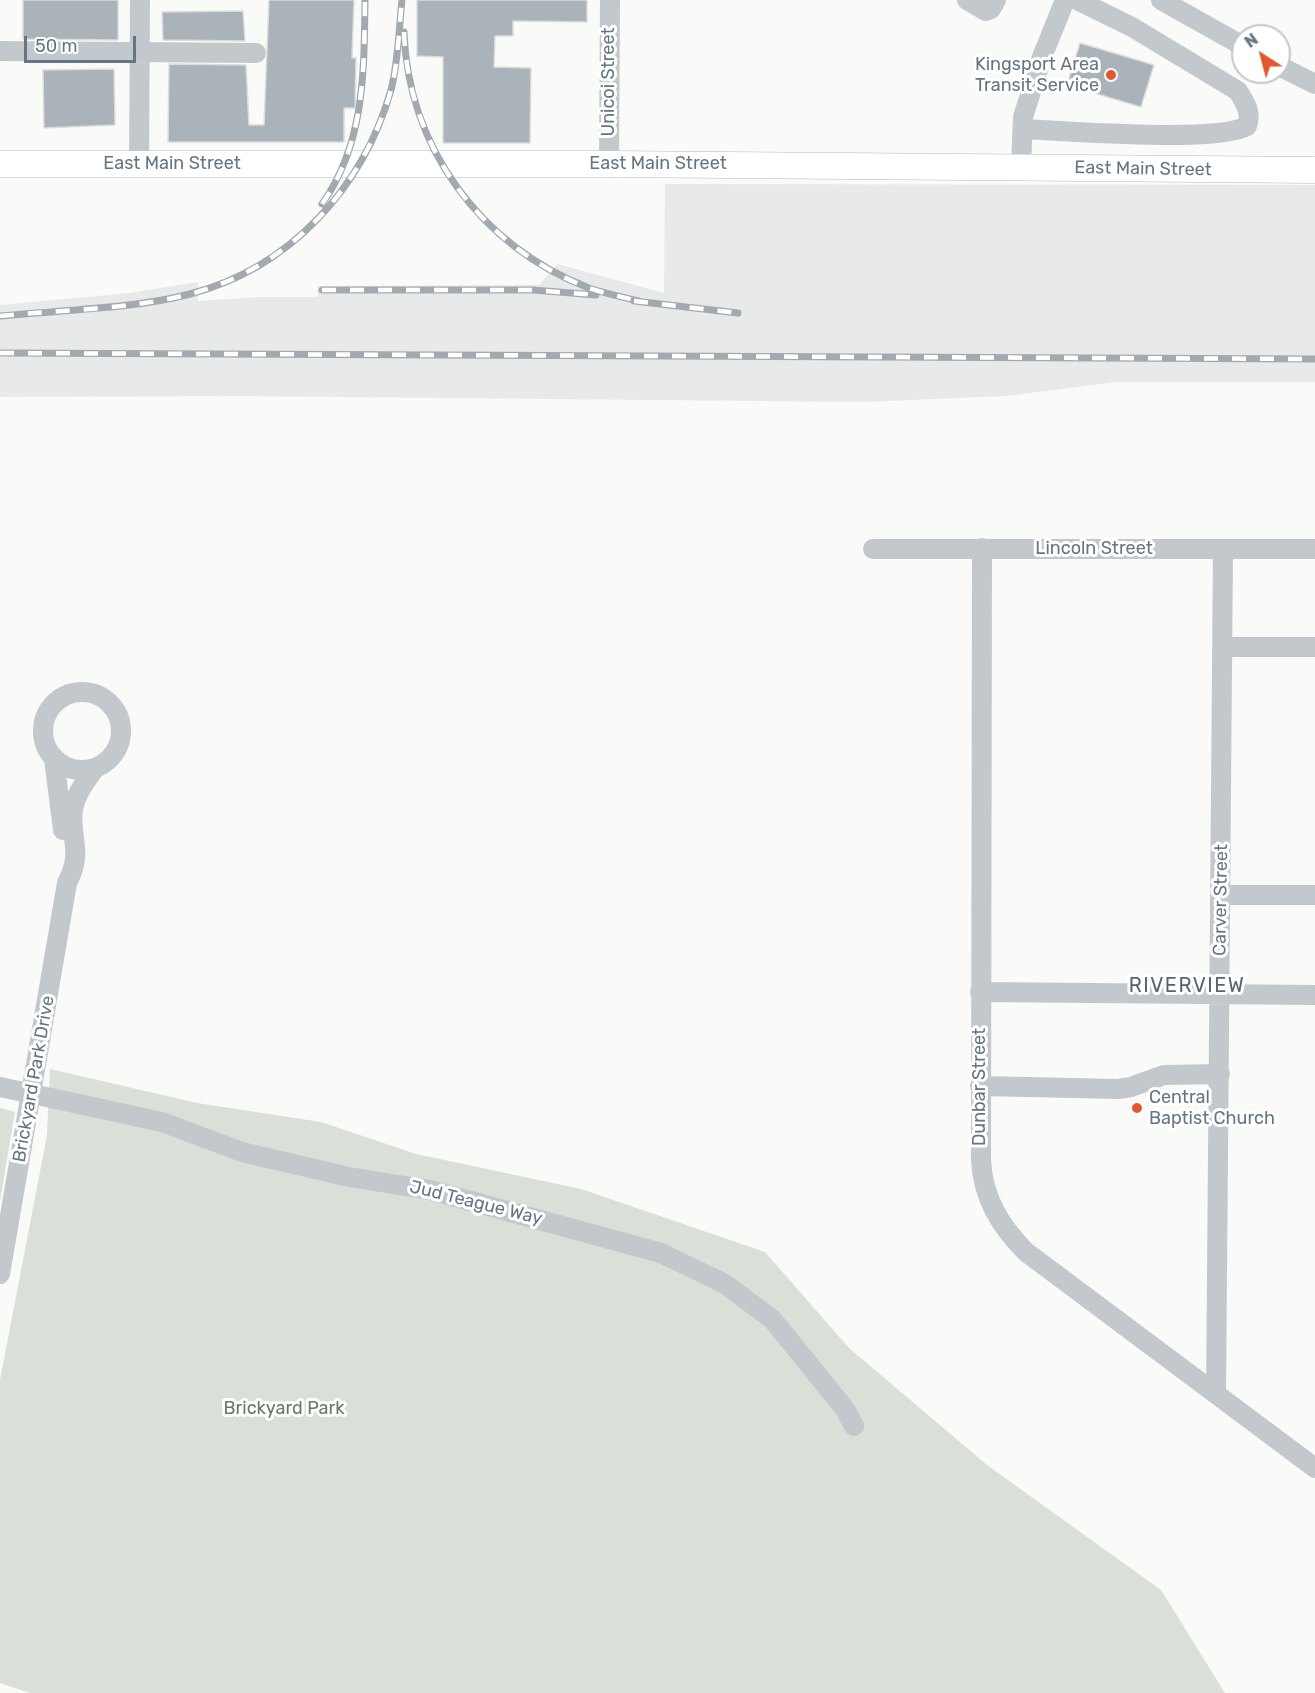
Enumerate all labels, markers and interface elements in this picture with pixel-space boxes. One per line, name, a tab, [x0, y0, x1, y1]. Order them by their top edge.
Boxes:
scale bar	[27, 24, 140, 62]
north arrow	[1231, 24, 1291, 84]
street label: Unicoi Street	[598, 28, 620, 136]
text: N	[1241, 30, 1262, 52]
text: 50 m	[35, 35, 78, 57]
place label: Kingsport Area Transit Service	[975, 54, 1099, 97]
marker: Kingsport Area Transit Service	[1104, 68, 1118, 82]
street label: East Main Street	[103, 153, 241, 175]
street label: East Main Street	[589, 153, 727, 175]
street label: East Main Street	[1074, 157, 1212, 181]
street label: Lincoln Street	[1035, 538, 1153, 560]
street label: Carver Street	[1209, 844, 1233, 956]
district label: RIVERVIEW	[1129, 974, 1245, 998]
street label: Brickyard Park Drive	[9, 994, 59, 1164]
street label: Dunbar Street	[969, 1028, 991, 1146]
place label: Central Baptist Church	[1149, 1087, 1275, 1130]
marker: Central Baptist Church	[1130, 1101, 1144, 1115]
street label: Jud Teague Way	[408, 1176, 544, 1230]
park label: Brickyard Park	[223, 1398, 345, 1420]

